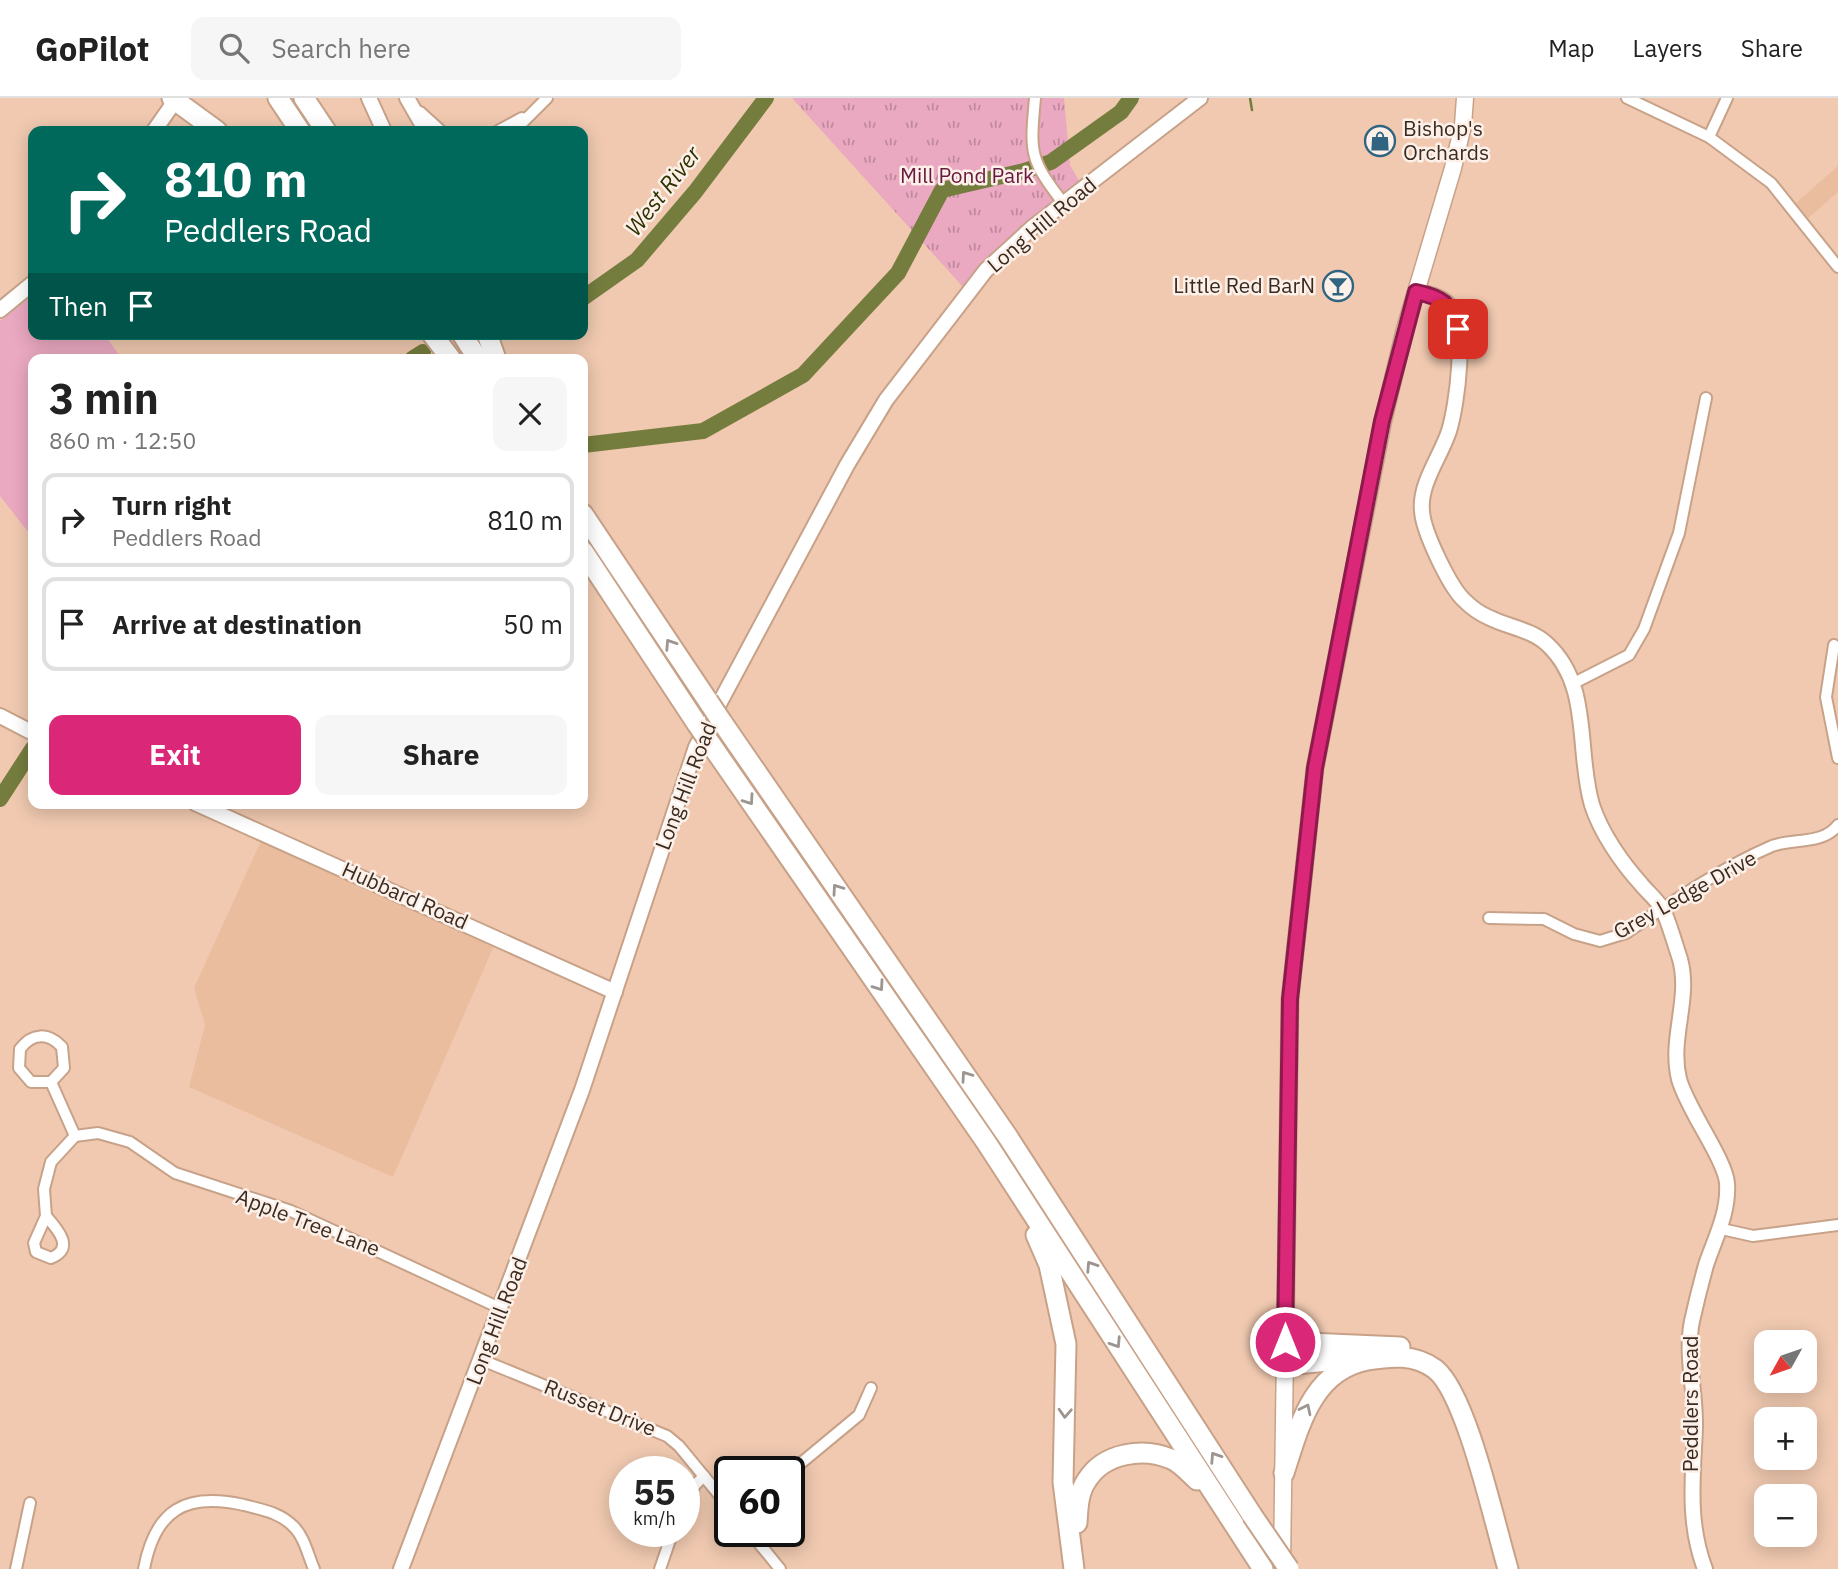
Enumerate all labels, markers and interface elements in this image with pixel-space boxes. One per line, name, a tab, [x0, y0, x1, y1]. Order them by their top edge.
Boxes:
search box	[191, 17, 681, 80]
text: GoPilot	[35, 27, 149, 70]
icon: search	[215, 29, 253, 67]
text: Search here	[271, 31, 411, 65]
text: Map	[1548, 32, 1595, 64]
text: Layers	[1633, 32, 1703, 64]
text: Share	[1741, 32, 1803, 64]
place label: Bishop's Orchards	[1403, 114, 1489, 166]
shop icon: Bishop's Orchards	[1363, 124, 1397, 158]
water label: West River	[618, 139, 707, 241]
text: 810 m	[164, 147, 308, 210]
icon: right	[49, 154, 140, 245]
park label: Mill Pond Park	[900, 161, 1034, 189]
street label: Long Hill Road	[981, 170, 1102, 278]
text: Peddlers Road	[164, 209, 372, 251]
bar icon: Little Red BarN	[1321, 269, 1355, 303]
place label: Little Red BarN	[1173, 271, 1315, 299]
icon: arrive	[122, 287, 160, 325]
text: Then	[49, 289, 108, 323]
pin	[1428, 299, 1488, 359]
icon: arrive	[1439, 310, 1477, 348]
text: 3 min	[49, 371, 159, 426]
button: close	[493, 377, 567, 451]
text: 860 m · 12:50	[49, 425, 196, 455]
text: Turn right	[112, 488, 231, 522]
icon: right	[53, 501, 91, 539]
text: 810 m	[487, 503, 563, 537]
text: Peddlers Road	[112, 522, 262, 552]
icon: arrive	[53, 605, 91, 643]
text: Arrive at destination	[112, 607, 362, 641]
text: 50 m	[503, 607, 563, 641]
one-way arrow	[666, 639, 678, 652]
button: Exit	[49, 715, 301, 795]
button: Share	[315, 715, 567, 795]
street label: Long Hill Road	[648, 718, 722, 854]
one-way arrow	[741, 792, 754, 805]
street label: Grey Ledge Drive	[1608, 843, 1761, 945]
street label: Hubbard Road	[338, 855, 473, 935]
one-way arrow	[833, 884, 845, 897]
one-way arrow	[871, 979, 884, 992]
one-way arrow	[962, 1071, 974, 1084]
street label: Apple Tree Lane	[232, 1182, 384, 1262]
street label: Long Hill Road	[459, 1253, 533, 1389]
one-way arrow	[1087, 1261, 1100, 1274]
position arrow	[1248, 1305, 1322, 1379]
north arrow	[1754, 1330, 1816, 1393]
map controls	[1754, 1330, 1817, 1547]
one-way arrow	[1108, 1335, 1121, 1348]
street label: Peddlers Road	[1676, 1336, 1704, 1472]
street label: Russet Drive	[540, 1372, 660, 1442]
one-way arrow	[1298, 1404, 1312, 1416]
button: +	[1754, 1407, 1817, 1470]
one-way arrow	[1058, 1408, 1073, 1419]
one-way arrow	[1210, 1452, 1223, 1465]
speed limit sign: 60	[714, 1456, 805, 1547]
text: 55	[633, 1469, 676, 1515]
button: −	[1754, 1484, 1817, 1547]
text: km/h	[633, 1507, 676, 1530]

